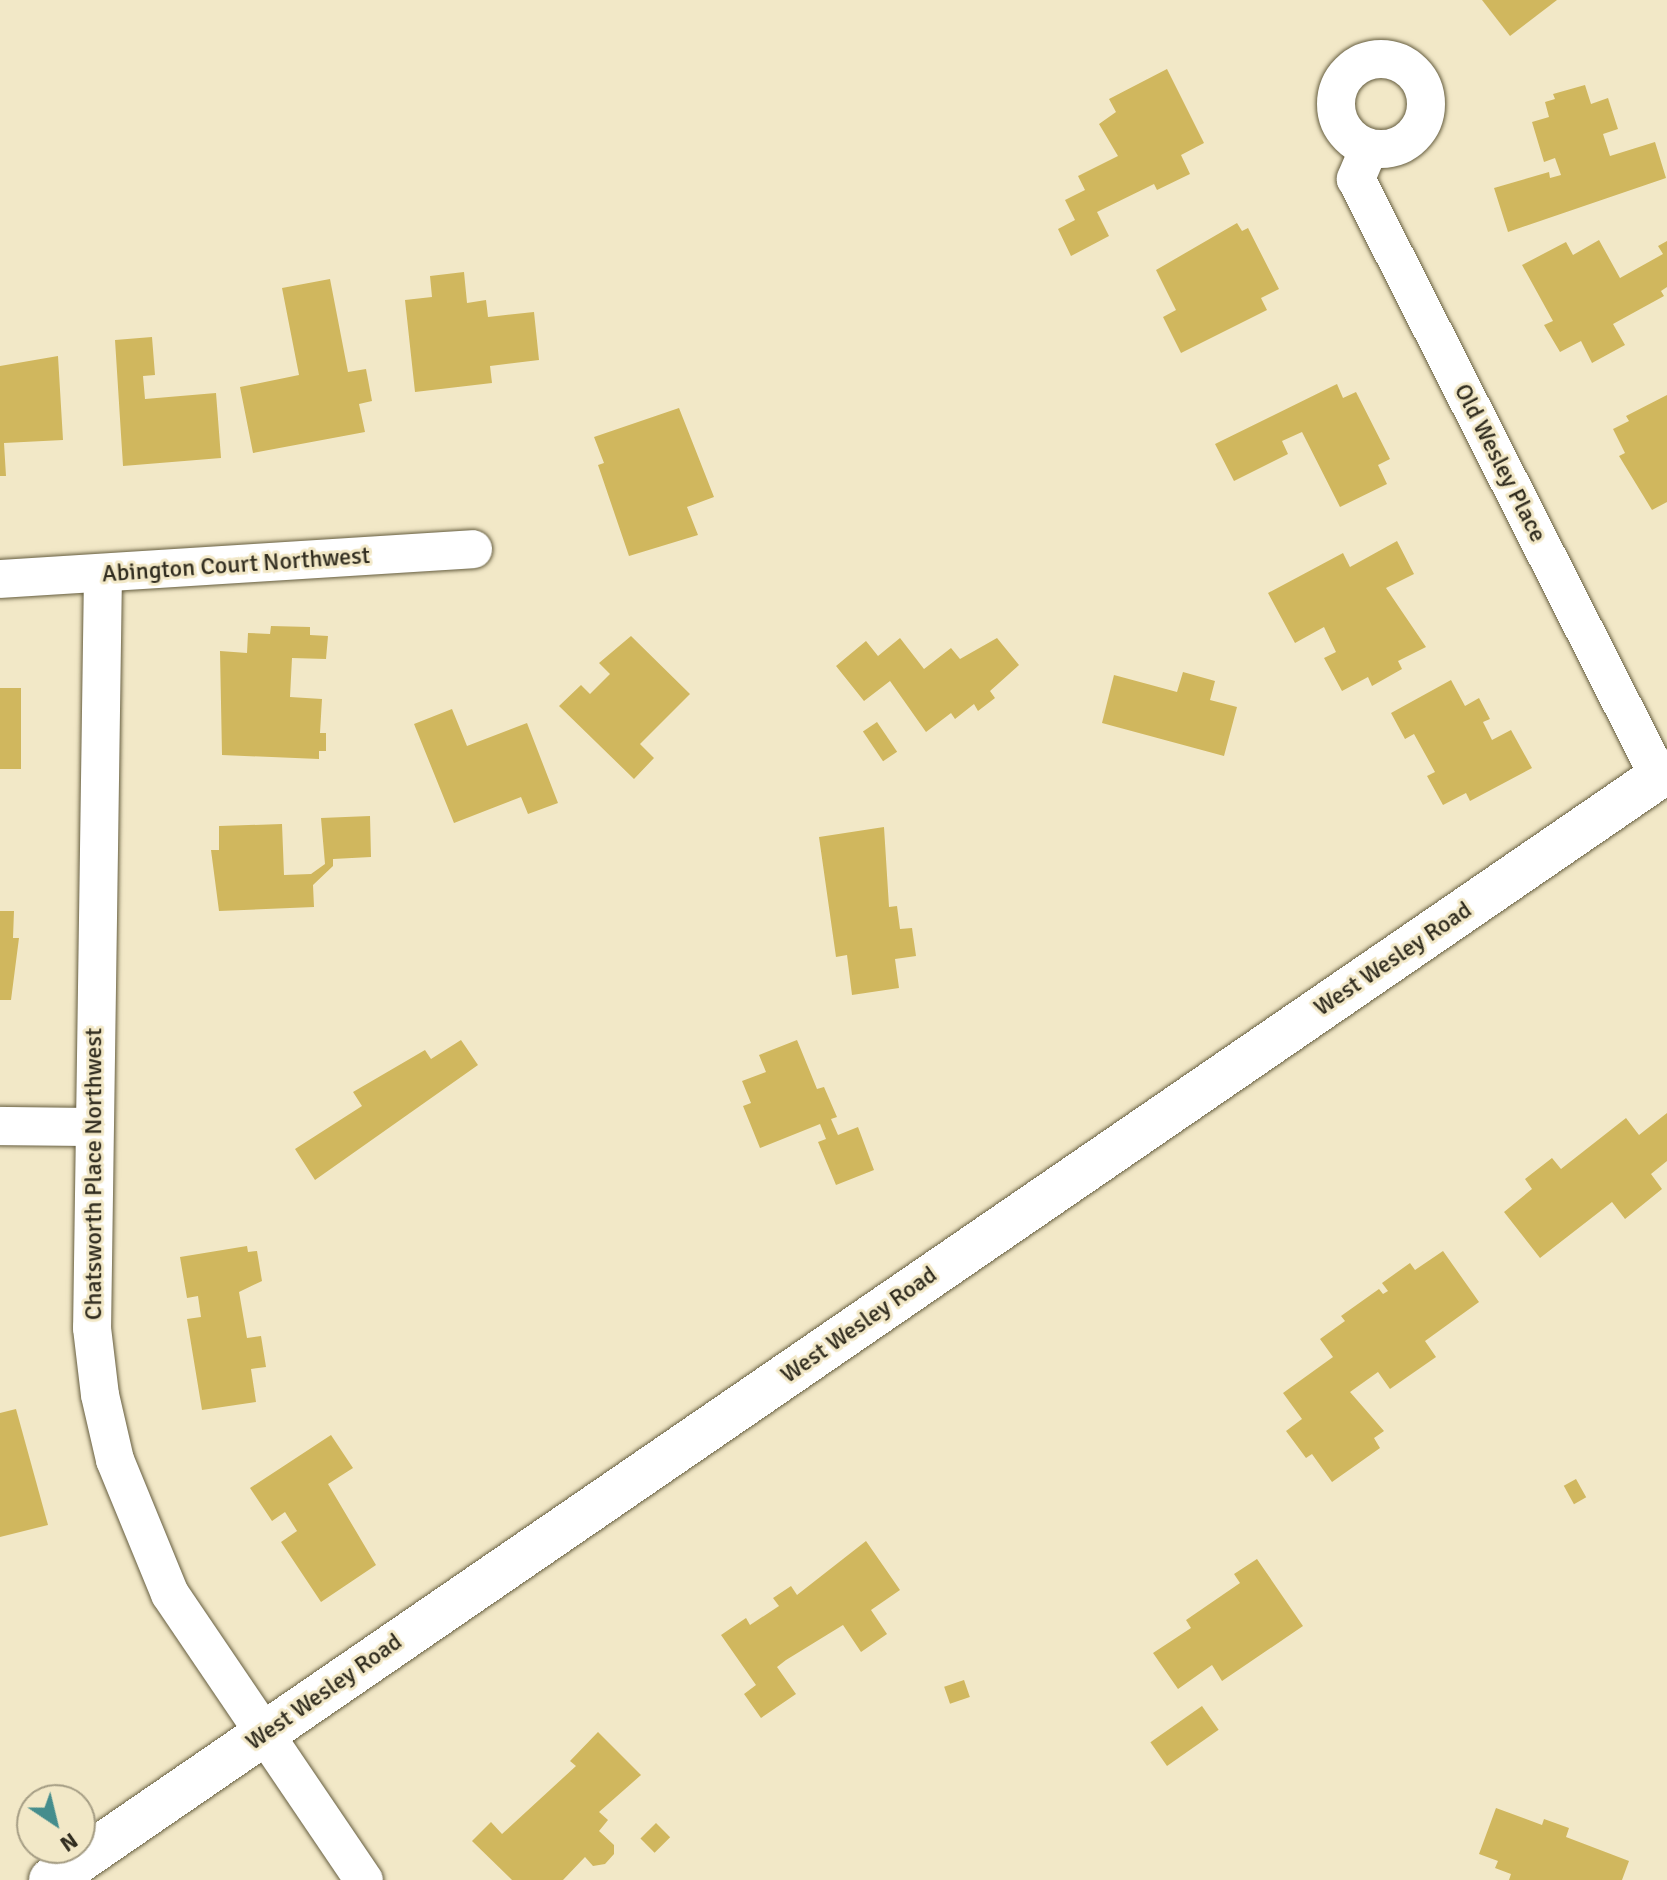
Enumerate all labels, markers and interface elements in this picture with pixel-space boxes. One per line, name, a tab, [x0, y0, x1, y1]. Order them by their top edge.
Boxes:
street label: Old Wesley Place	[1448, 379, 1552, 547]
street label: Abington Court Northwest	[101, 541, 371, 589]
street label: West Wesley Road	[1309, 896, 1477, 1022]
street label: Chatsworth Place Northwest	[80, 1028, 108, 1320]
street label: West Wesley Road	[775, 1260, 943, 1390]
street label: West Wesley Road	[240, 1627, 408, 1757]
north arrow	[16, 1784, 96, 1864]
text: N	[55, 1827, 83, 1858]

